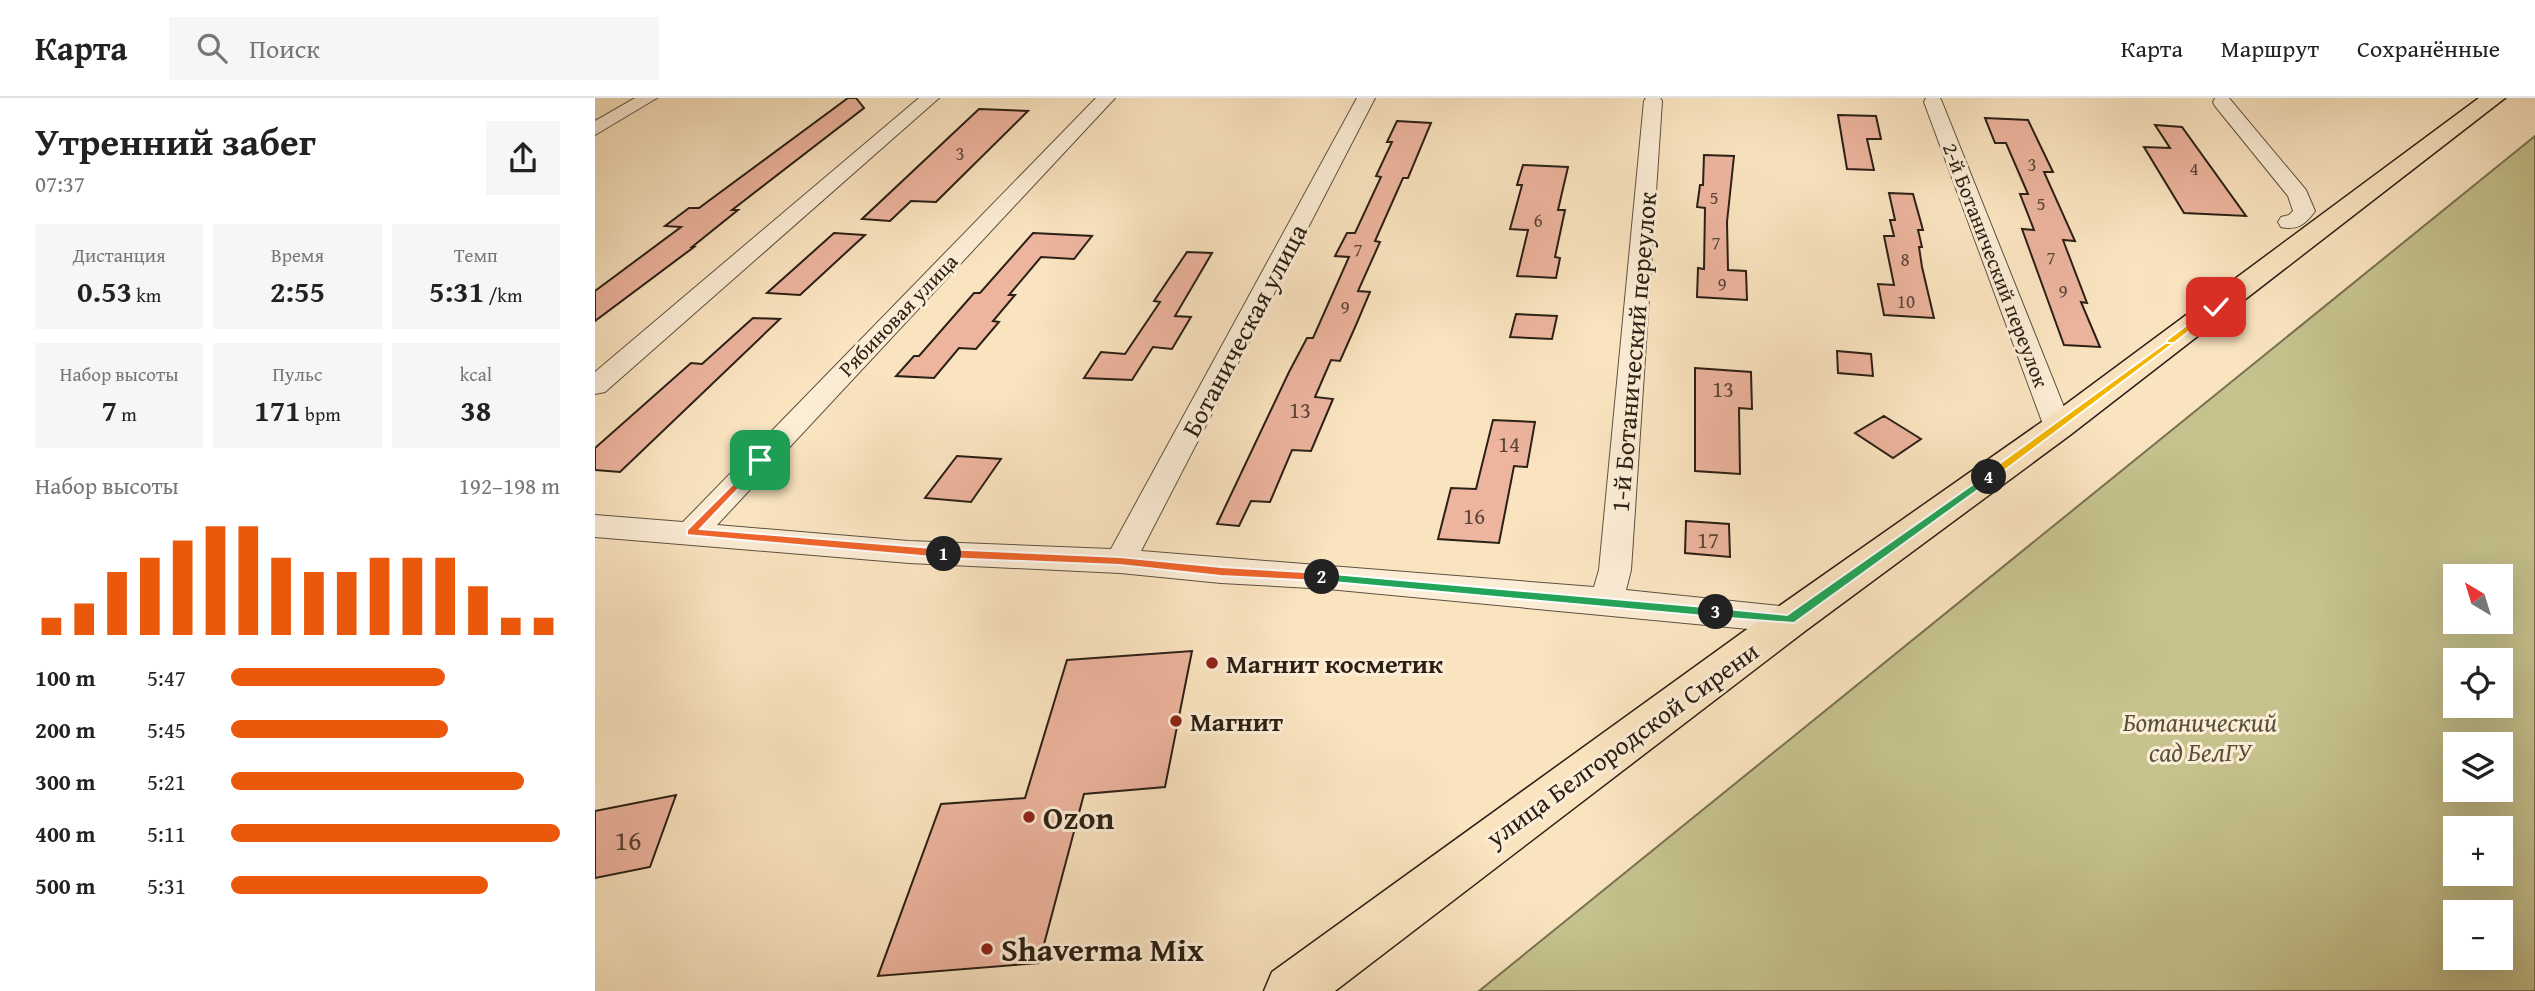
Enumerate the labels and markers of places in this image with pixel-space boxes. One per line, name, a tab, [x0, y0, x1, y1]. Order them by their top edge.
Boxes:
pin	[2186, 277, 2246, 337]
pin	[730, 430, 790, 490]
pin: 4	[1971, 460, 2007, 494]
pin: 1	[927, 536, 961, 572]
pin: 2	[1305, 560, 1339, 594]
pin: 3	[1699, 594, 1733, 630]
place label: Магнит косметик	[1226, 644, 1443, 683]
marker: Магнит косметик	[1204, 655, 1220, 671]
place label: Магнит	[1190, 702, 1283, 741]
marker: Магнит	[1168, 713, 1184, 729]
place label: Ozon	[1043, 794, 1114, 841]
marker: Ozon	[1021, 809, 1037, 825]
place label: Shaverma Mix	[1001, 926, 1204, 973]
marker: Shaverma Mix	[979, 941, 995, 957]

